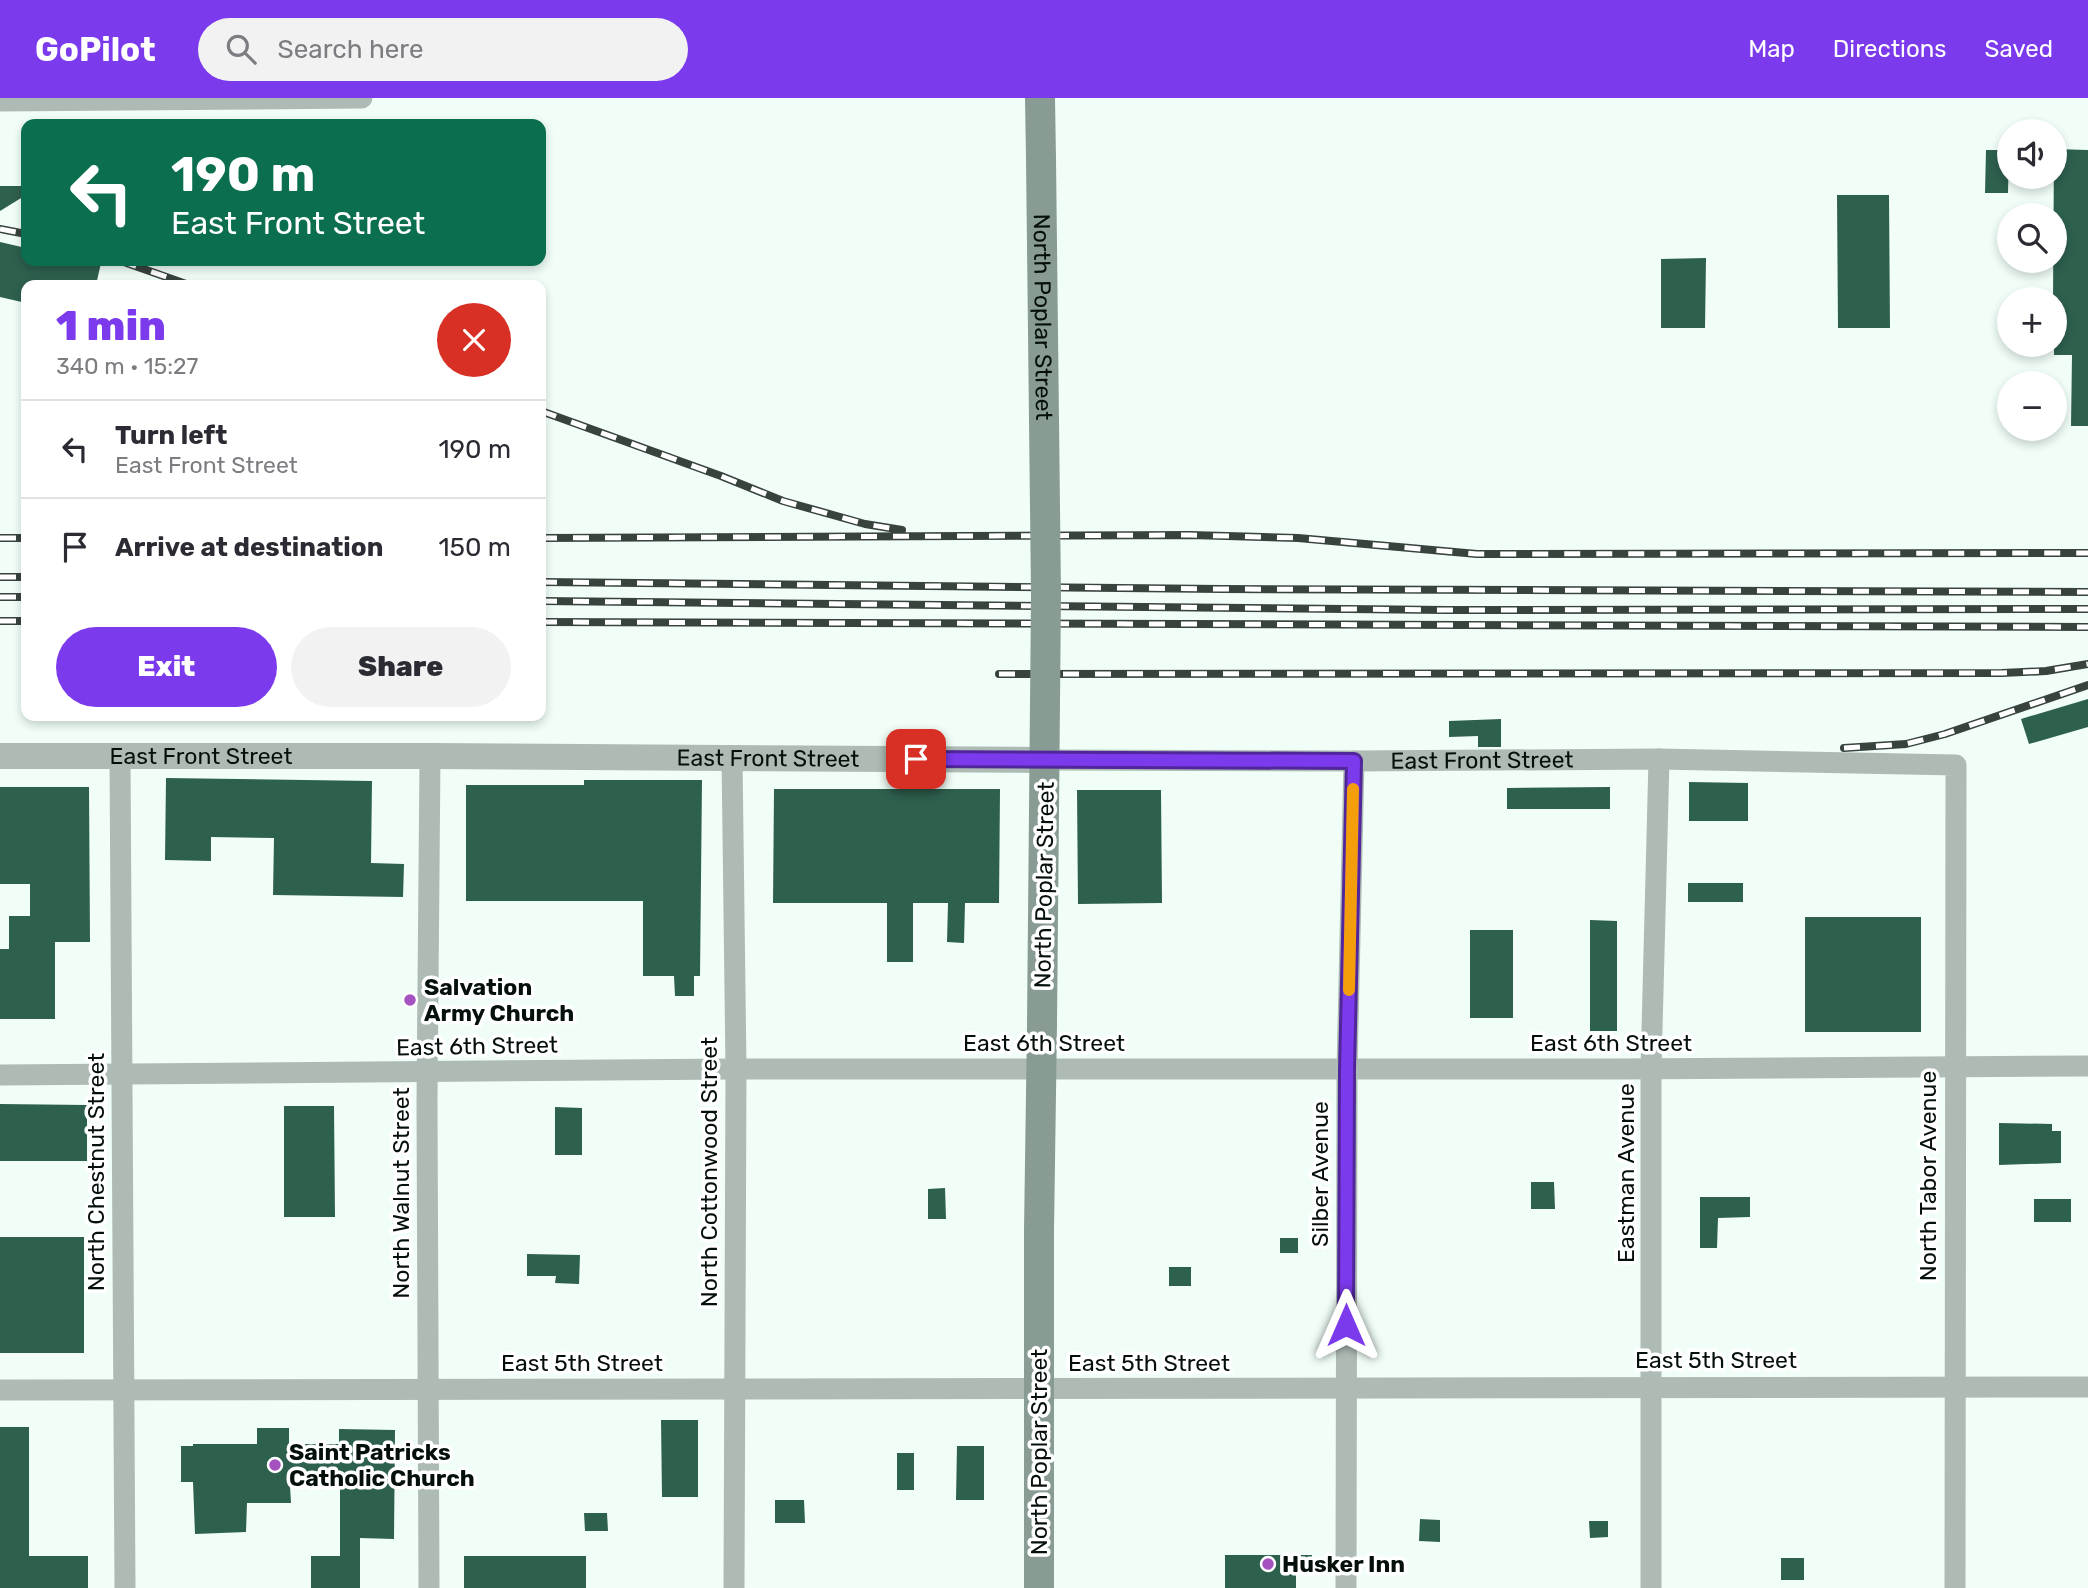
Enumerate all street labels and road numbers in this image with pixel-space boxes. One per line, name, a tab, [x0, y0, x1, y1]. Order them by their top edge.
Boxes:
street label: North Poplar Street	[1028, 213, 1058, 421]
street label: East Front Street	[110, 742, 292, 770]
street label: East Front Street	[676, 744, 860, 773]
street label: East Front Street	[1390, 746, 1574, 775]
street label: North Poplar Street	[1028, 781, 1060, 989]
street label: East 6th Street	[963, 1029, 1125, 1057]
street label: East 6th Street	[1530, 1029, 1692, 1057]
street label: East 6th Street	[396, 1031, 558, 1061]
street label: North Cottonwood Street	[695, 1037, 723, 1307]
street label: North Chestnut Street	[82, 1053, 110, 1291]
street label: North Tabor Avenue	[1914, 1071, 1942, 1281]
street label: Eastman Avenue	[1612, 1083, 1640, 1263]
street label: North Walnut Street	[387, 1087, 415, 1299]
street label: Silber Avenue	[1306, 1101, 1334, 1247]
street label: East 5th Street	[1635, 1346, 1797, 1374]
street label: East 5th Street	[501, 1349, 663, 1377]
street label: North Poplar Street	[1025, 1349, 1053, 1555]
street label: East 5th Street	[1068, 1349, 1230, 1377]

